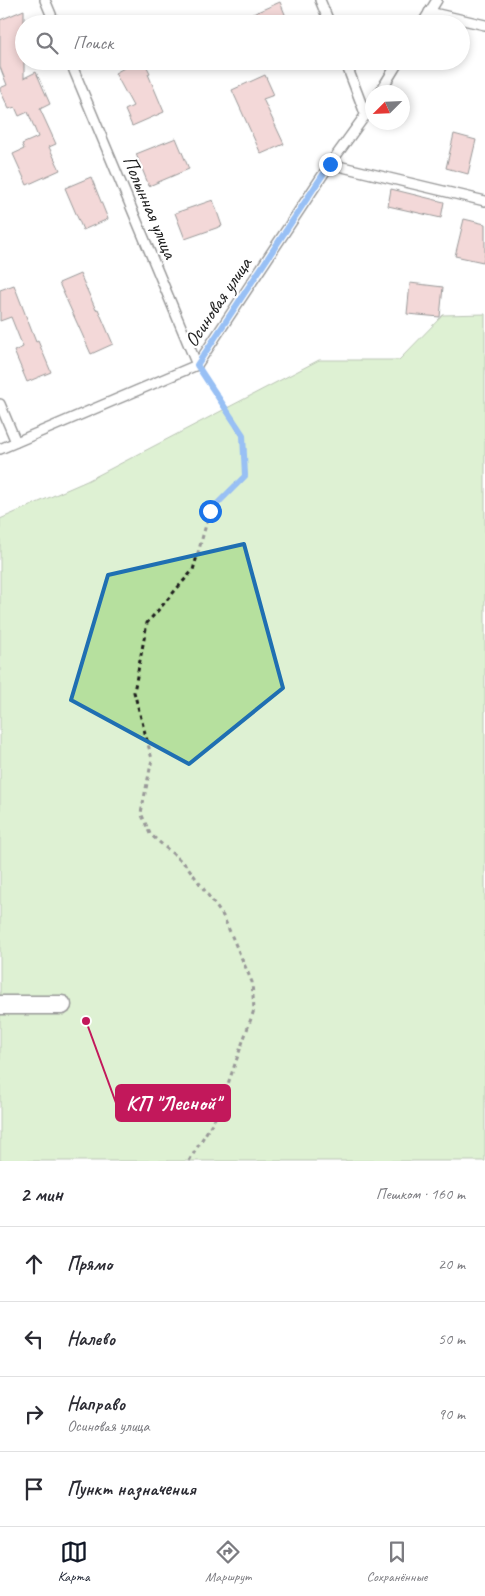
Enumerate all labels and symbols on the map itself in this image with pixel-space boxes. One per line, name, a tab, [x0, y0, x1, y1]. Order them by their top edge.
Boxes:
north arrow	[365, 85, 410, 130]
street label: Полынная улица	[117, 152, 184, 264]
route end	[319, 153, 342, 176]
street label: Осиновая улица	[179, 251, 258, 352]
route start	[199, 500, 222, 523]
callout: КП "Лесной"	[116, 1085, 230, 1121]
text: КП "Лесной"	[126, 1090, 225, 1116]

